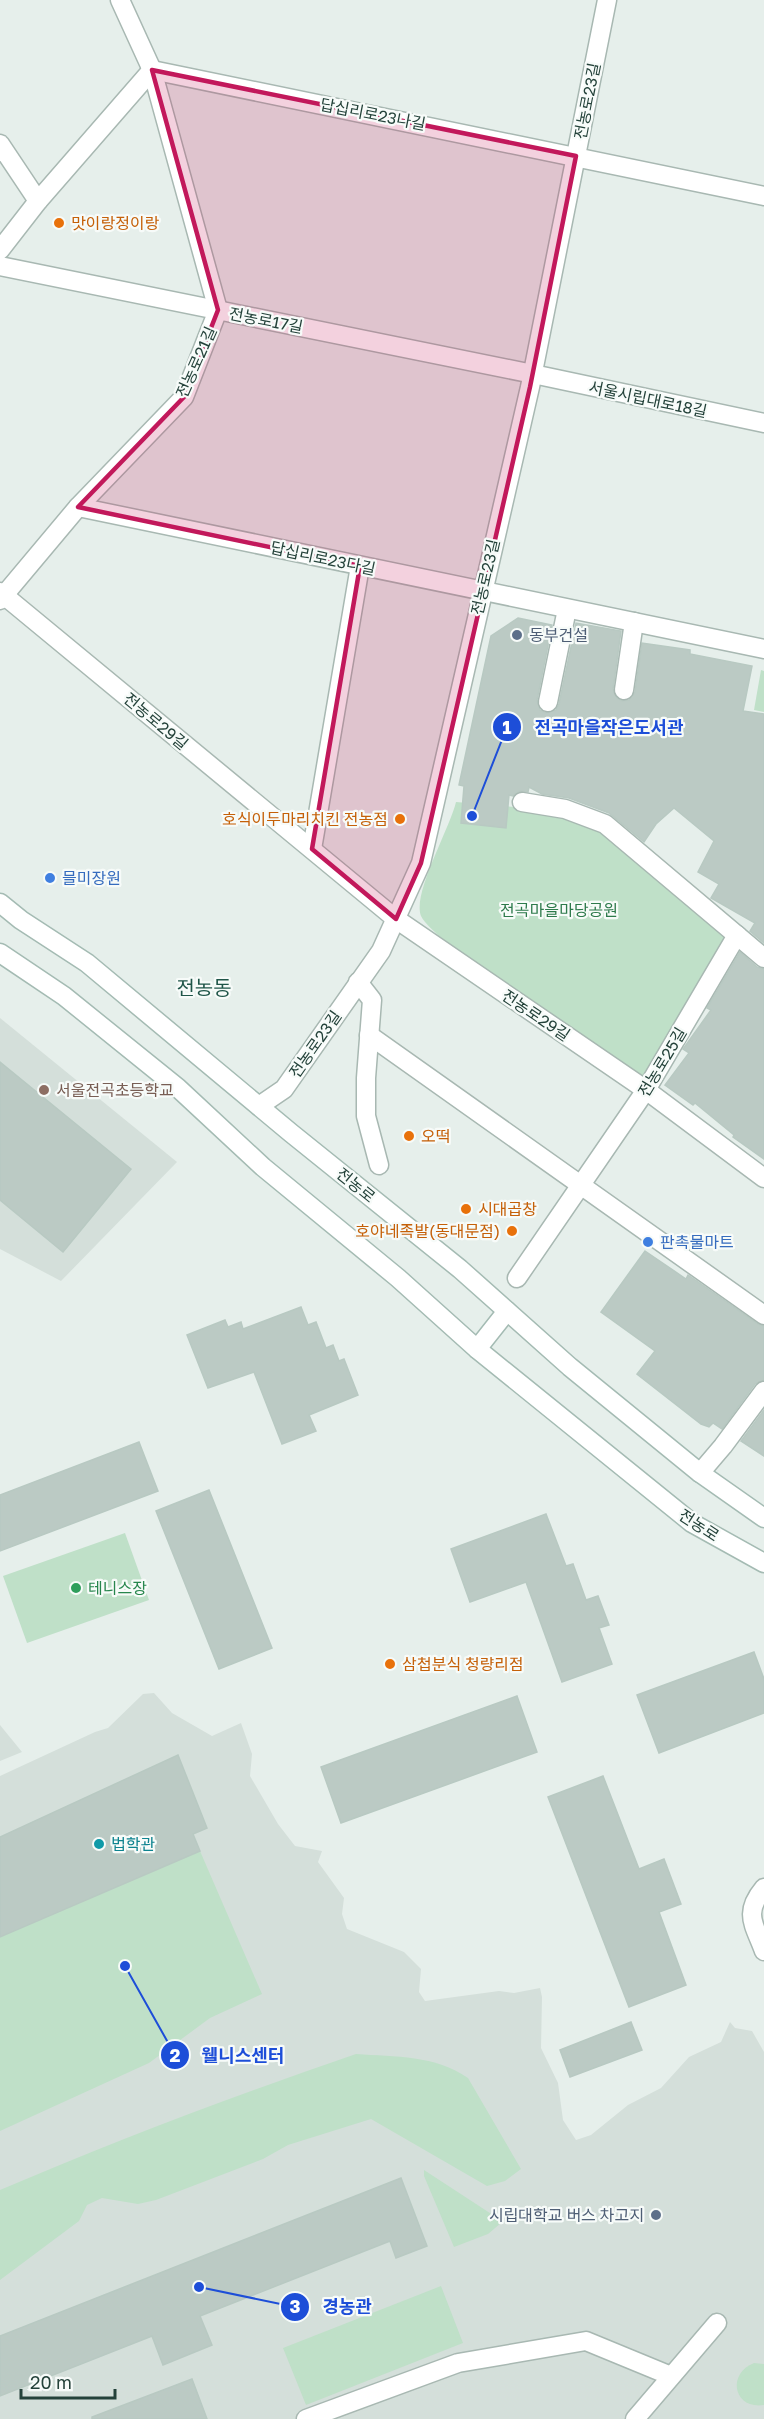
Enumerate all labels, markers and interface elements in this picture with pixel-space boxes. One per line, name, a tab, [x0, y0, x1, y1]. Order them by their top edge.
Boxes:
street label: 전농로23길	[570, 61, 604, 141]
street label: 답십리로23나길	[319, 94, 427, 134]
place label: 맛이랑정이랑	[71, 213, 160, 233]
marker: 맛이랑정이랑	[52, 216, 66, 230]
street label: 전농로17길	[227, 303, 305, 337]
street label: 전농로21길	[171, 323, 221, 401]
street label: 서울시립대로18길	[587, 377, 709, 421]
street label: 답십리로23다길	[269, 537, 377, 579]
street label: 전농로23길	[467, 537, 503, 617]
place label: 동부건설	[529, 625, 588, 645]
marker: 동부건설	[510, 628, 524, 642]
street label: 전농로29길	[120, 688, 192, 754]
callout: 전곡마을작은도서관	[492, 709, 695, 745]
text: 1	[502, 716, 512, 738]
text: 전곡마을작은도서관	[534, 716, 684, 738]
place label: 호식이두마리치킨 전농점	[222, 809, 388, 829]
marker: 호식이두마리치킨 전농점	[393, 812, 407, 826]
place label: 믈미장원	[62, 868, 121, 888]
marker: 믈미장원	[43, 871, 57, 885]
park label: 전곡마을마당공원	[500, 900, 618, 920]
district label: 전농동	[176, 975, 232, 999]
street label: 전농로29길	[498, 985, 574, 1045]
street label: 전농로23길	[285, 1007, 345, 1081]
street label: 전농로25길	[633, 1024, 691, 1100]
place label: 서울전곡초등학교	[56, 1080, 174, 1100]
marker: 서울전곡초등학교	[37, 1083, 51, 1097]
place label: 오떡	[421, 1126, 450, 1146]
marker: 오떡	[402, 1129, 416, 1143]
street label: 전농로	[333, 1163, 380, 1207]
place label: 시대곱창	[478, 1199, 537, 1219]
marker: 시대곱창	[459, 1202, 473, 1216]
place label: 호야네족발(동대문점)	[355, 1221, 500, 1241]
marker: 호야네족발(동대문점)	[505, 1224, 519, 1238]
place label: 판촉물마트	[660, 1232, 734, 1252]
marker: 판촉물마트	[641, 1235, 655, 1249]
street label: 전농로	[675, 1505, 723, 1546]
place label: 테니스장	[88, 1578, 147, 1598]
marker: 테니스장	[69, 1581, 83, 1595]
place label: 삼첩분식 청량리점	[402, 1654, 524, 1674]
marker: 삼첩분식 청량리점	[383, 1657, 397, 1671]
place label: 법학관	[111, 1834, 155, 1854]
marker: 법학관	[92, 1837, 106, 1851]
callout: 웰니스센터	[160, 2037, 297, 2073]
text: 2	[170, 2044, 181, 2066]
text: 웰니스센터	[202, 2044, 284, 2066]
place label: 시립대학교 버스 차고지	[489, 2205, 644, 2225]
marker: 시립대학교 버스 차고지	[649, 2208, 663, 2222]
callout: 경농관	[280, 2289, 384, 2325]
text: 3	[290, 2295, 301, 2317]
text: 경농관	[322, 2295, 372, 2317]
scale bar	[21, 2362, 116, 2400]
text: 20 m	[30, 2371, 72, 2393]

